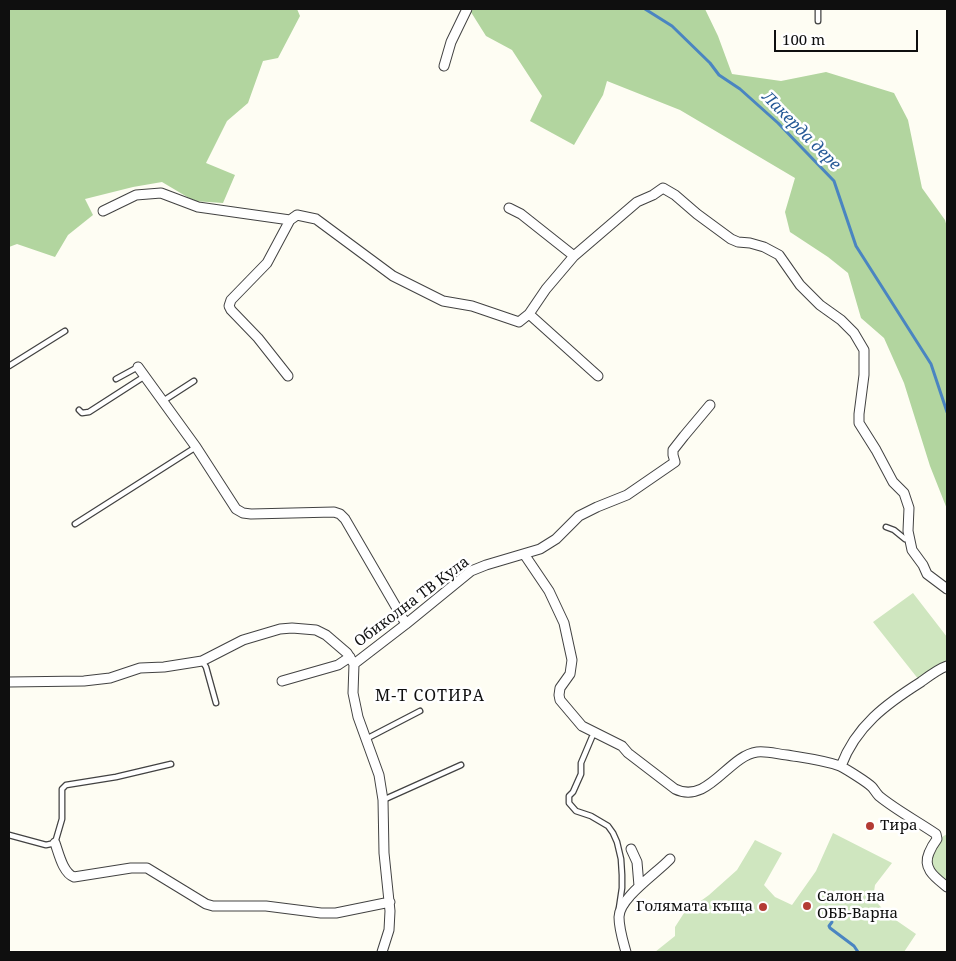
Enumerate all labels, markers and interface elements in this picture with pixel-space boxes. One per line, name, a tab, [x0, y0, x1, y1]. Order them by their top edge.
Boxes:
scale bar	[776, 20, 920, 52]
text: 100 m	[782, 29, 825, 49]
water label: Лакерда дере	[758, 88, 844, 174]
street label: Обиколна ТВ Кула	[351, 553, 473, 651]
district label: М-Т СОТИРА	[374, 686, 486, 706]
place label: Тира	[880, 817, 918, 835]
marker: Тира	[864, 820, 876, 832]
place label: Салон на ОББ-Варна	[817, 888, 898, 923]
place label: Голямата къща	[636, 898, 753, 916]
marker: Салон на ОББ-Варна	[801, 900, 813, 912]
marker: Голямата къща	[757, 901, 769, 913]

